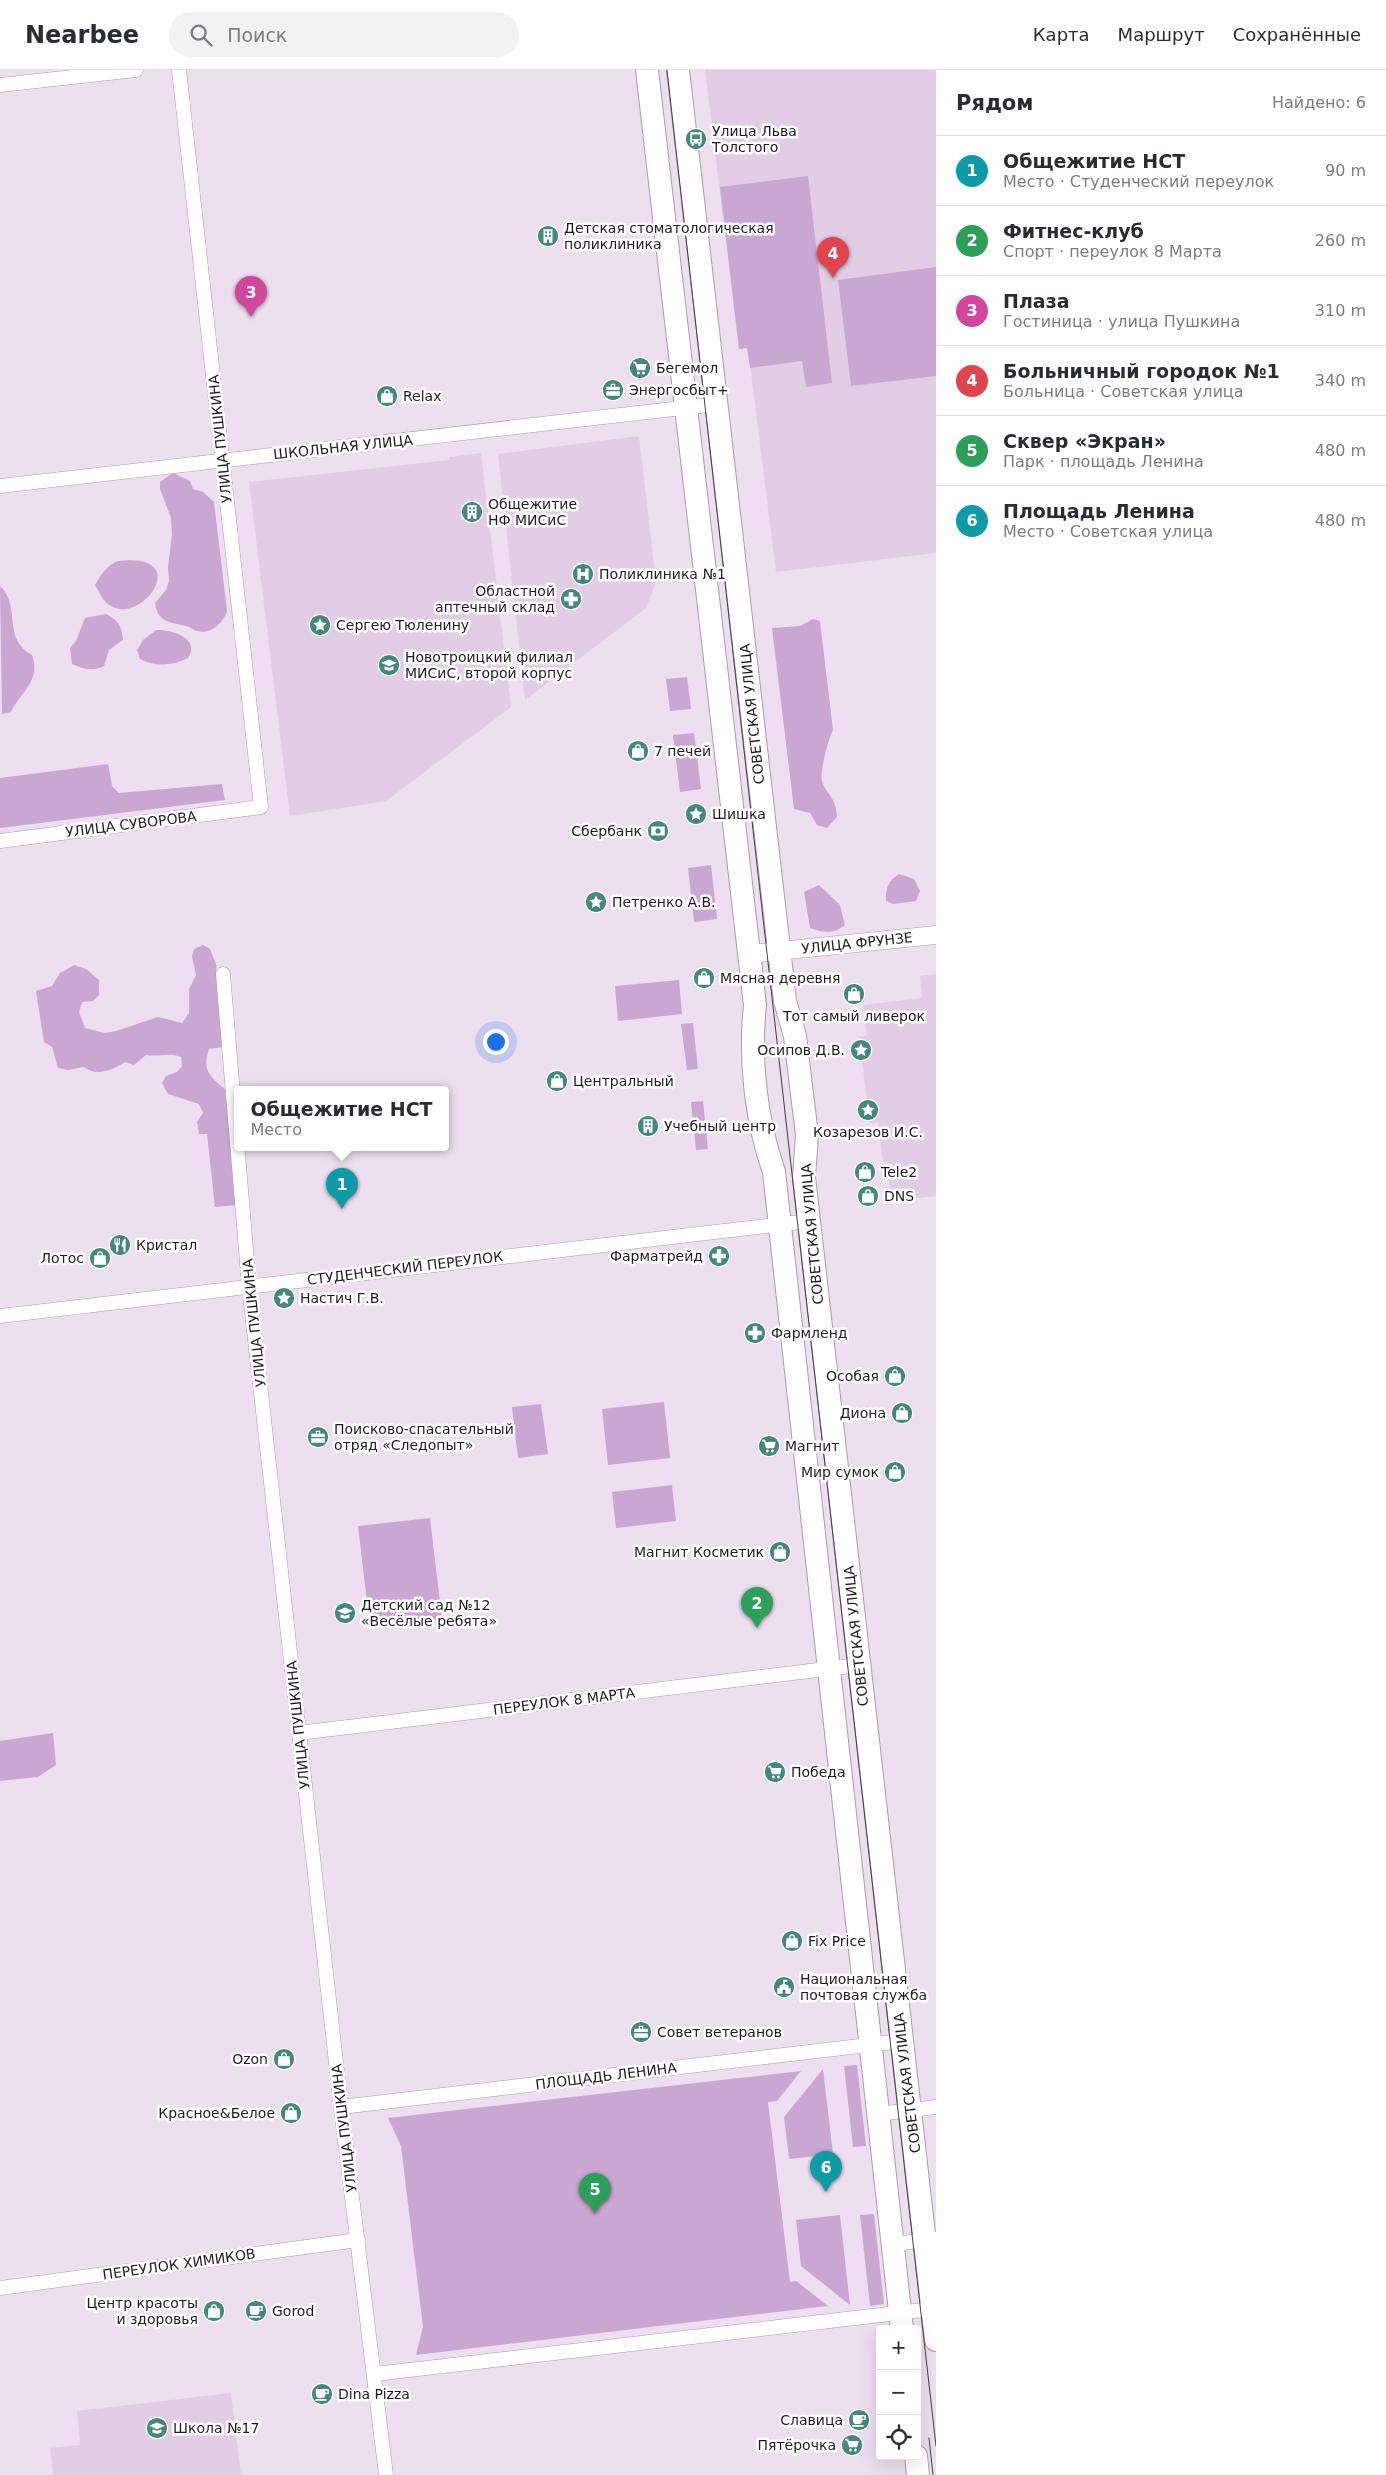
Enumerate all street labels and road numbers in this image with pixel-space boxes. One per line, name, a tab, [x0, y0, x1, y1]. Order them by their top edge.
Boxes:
street label: УЛИЦА ПУШКИНА	[205, 374, 235, 504]
street label: ШКОЛЬНАЯ УЛИЦА	[272, 432, 414, 462]
street label: СОВЕТСКАЯ УЛИЦА	[737, 643, 767, 785]
street label: УЛИЦА СУВОРОВА	[65, 808, 198, 840]
street label: УЛИЦА ФРУНЗЕ	[801, 929, 913, 957]
street label: СОВЕТСКАЯ УЛИЦА	[798, 1163, 826, 1305]
street label: СТУДЕНЧЕСКИЙ ПЕРЕУЛОК	[306, 1247, 504, 1288]
street label: УЛИЦА ПУШКИНА	[239, 1258, 269, 1388]
street label: СОВЕТСКАЯ УЛИЦА	[841, 1565, 871, 1707]
street label: УЛИЦА ПУШКИНА	[283, 1660, 313, 1790]
street label: ПЕРЕУЛОК 8 МАРТА	[492, 1684, 636, 1718]
street label: СОВЕТСКАЯ УЛИЦА	[890, 2012, 924, 2154]
street label: ПЛОЩАДЬ ЛЕНИНА	[534, 2059, 678, 2093]
street label: УЛИЦА ПУШКИНА	[328, 2063, 360, 2193]
street label: ПЕРЕУЛОК ХИМИКОВ	[101, 2245, 257, 2283]

